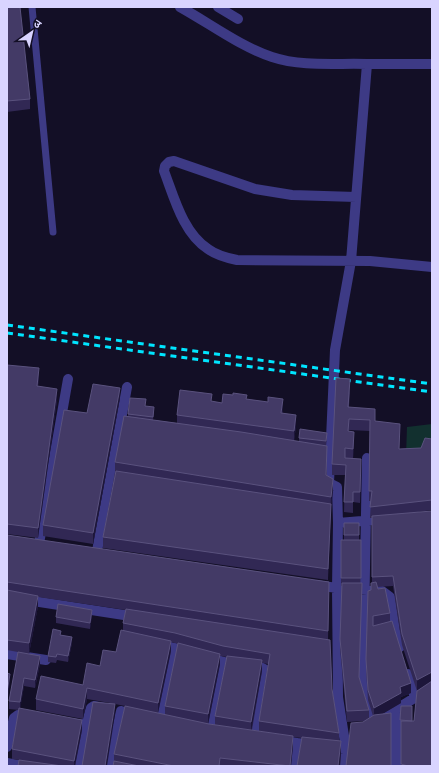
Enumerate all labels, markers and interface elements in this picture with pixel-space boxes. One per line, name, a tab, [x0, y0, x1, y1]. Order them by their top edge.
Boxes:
north arrow	[12, 12, 52, 52]
text: उ	[31, 15, 45, 32]

